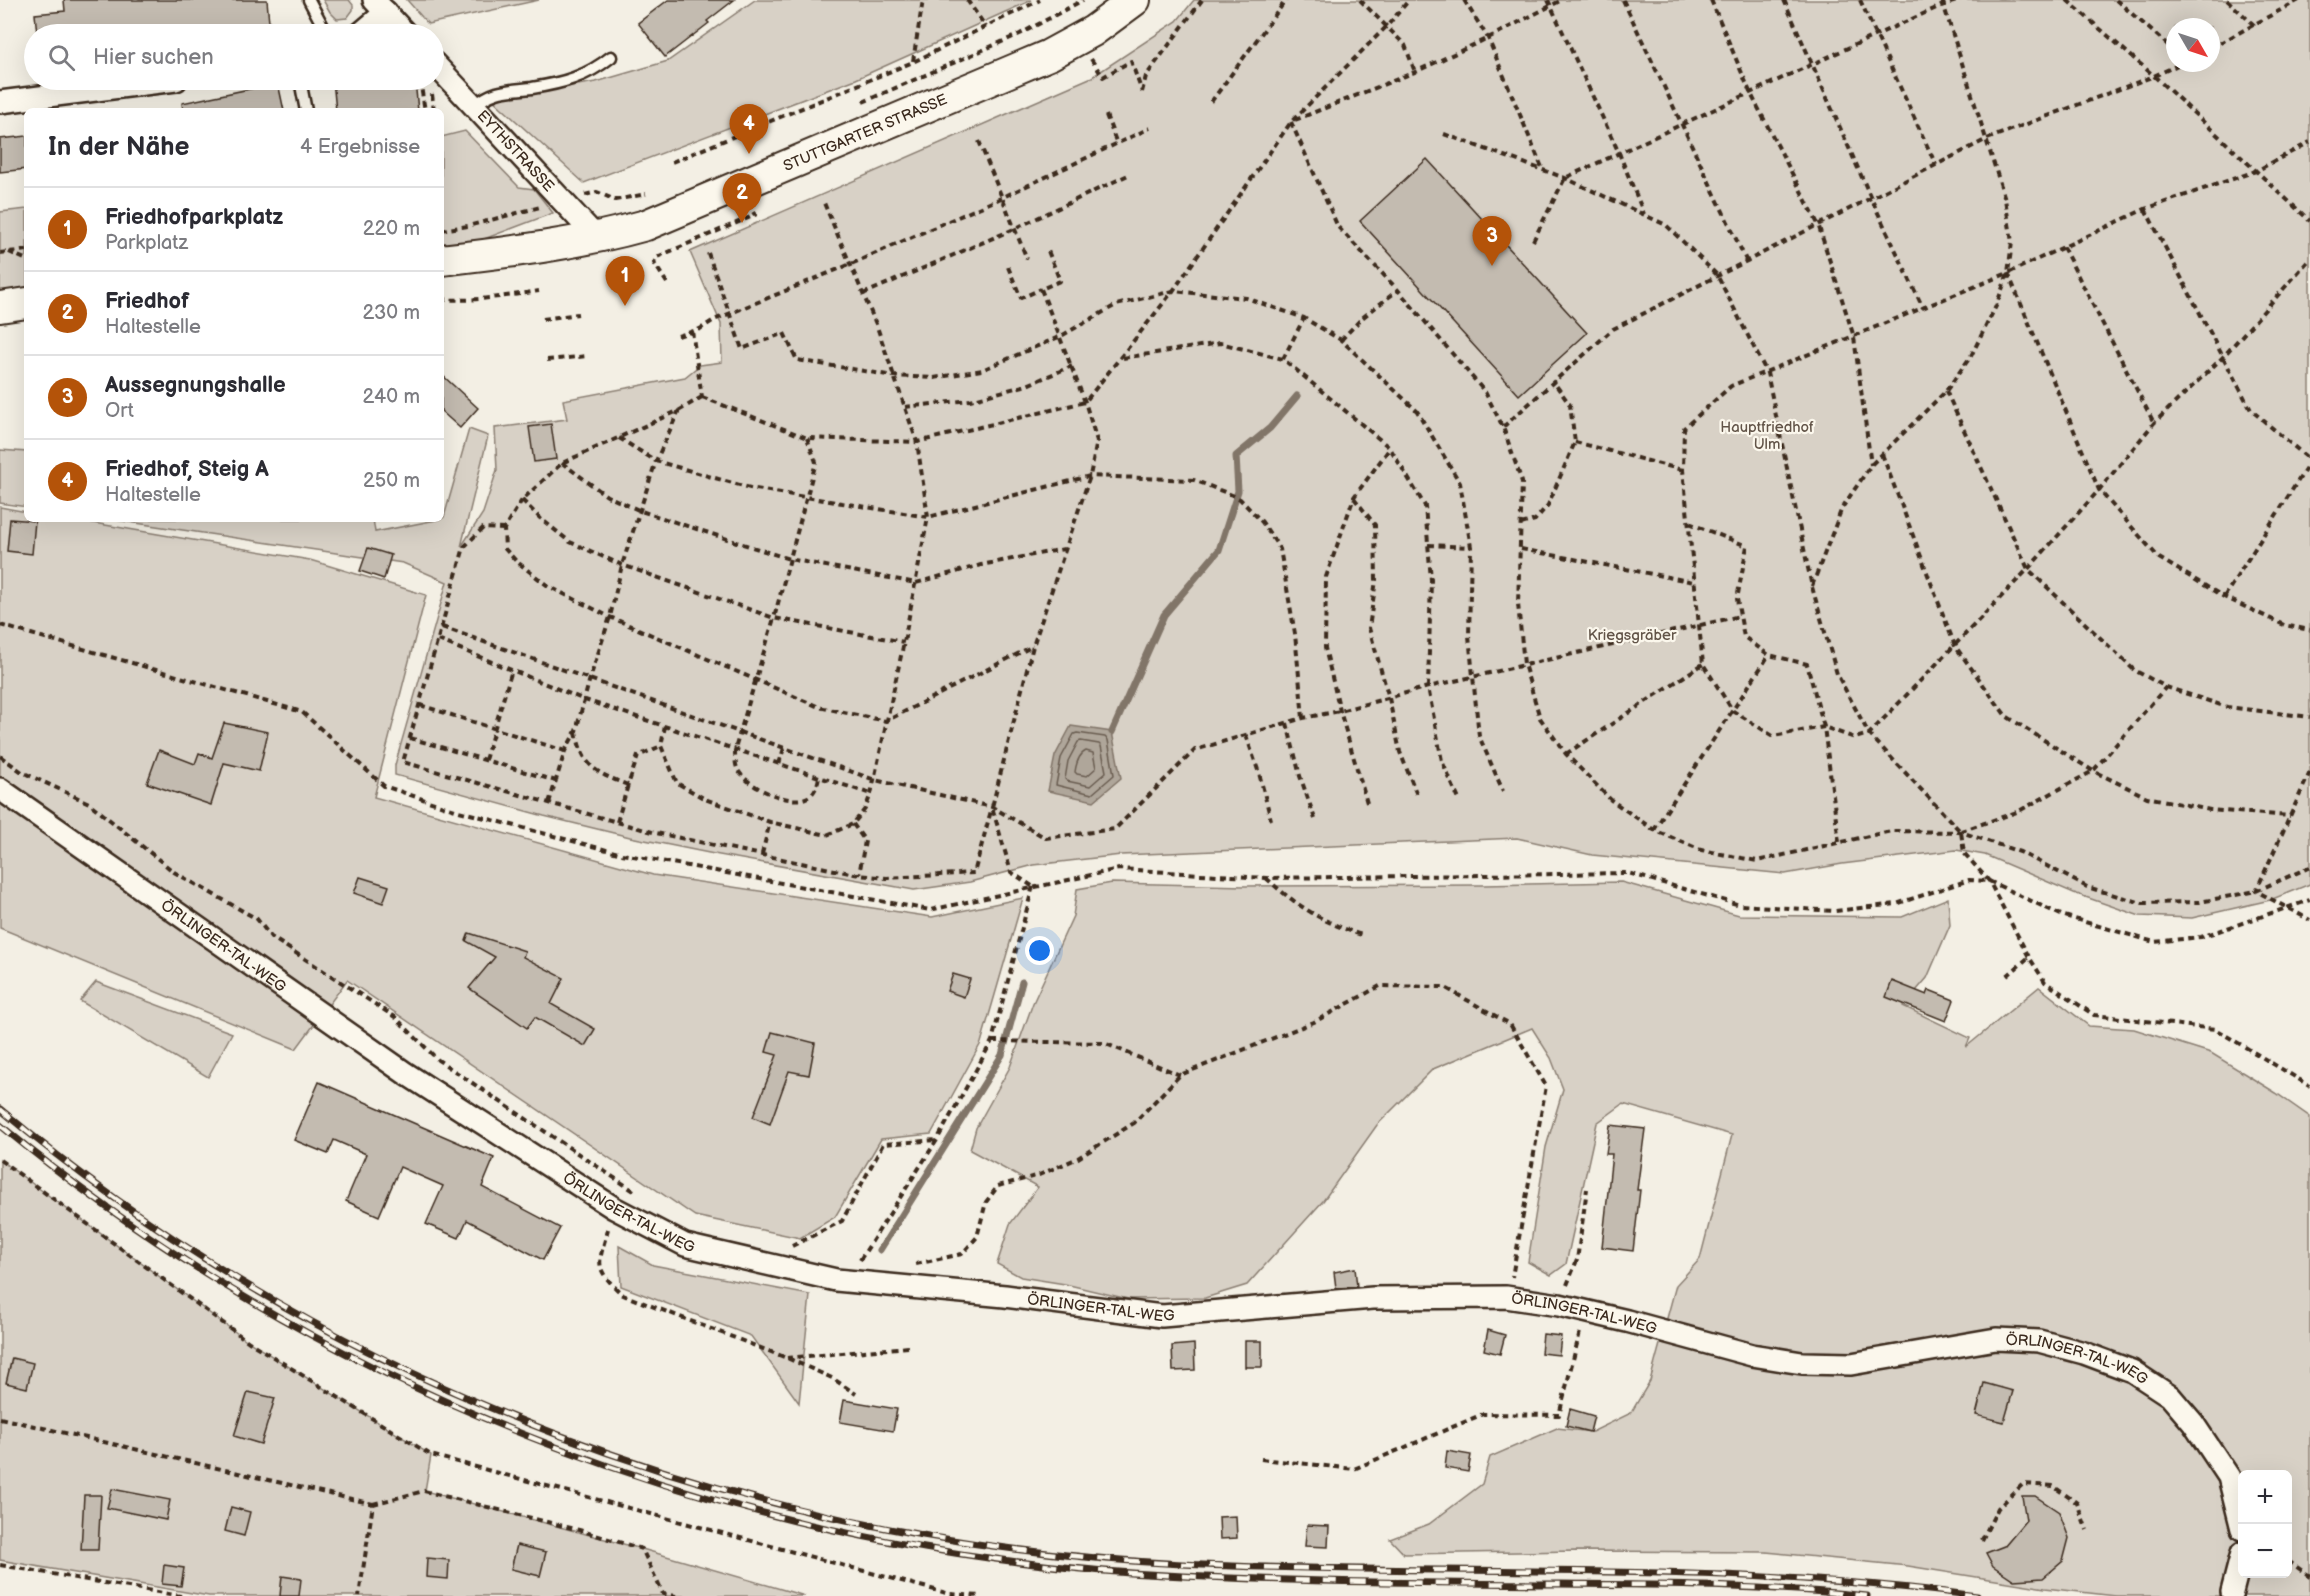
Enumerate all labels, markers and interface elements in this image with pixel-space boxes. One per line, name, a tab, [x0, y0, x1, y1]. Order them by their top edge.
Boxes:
north arrow	[2166, 18, 2220, 72]
search box	[24, 24, 444, 90]
icon: search	[45, 41, 78, 74]
text: Hier suchen	[93, 44, 214, 71]
street label: STUTTGARTER STRASSE	[781, 90, 950, 176]
pin: 4	[730, 104, 768, 154]
street label: EYTHSTRASSE	[473, 106, 558, 196]
text: In der Nähe	[48, 132, 190, 163]
text: 4 Ergebnisse	[300, 135, 420, 159]
pin: 2	[722, 174, 762, 223]
text: Friedhofparkplatz	[105, 204, 283, 231]
pin: 3	[1472, 216, 1512, 266]
text: 1	[63, 217, 72, 241]
text: 220 m	[363, 217, 420, 241]
text: Parkplatz	[105, 231, 188, 255]
pin: 1	[606, 256, 644, 306]
text: Friedhof	[105, 288, 189, 315]
text: 2	[62, 301, 73, 325]
text: 230 m	[363, 301, 420, 325]
text: Haltestelle	[105, 315, 201, 339]
text: Aussegnungshalle	[105, 372, 286, 399]
text: 3	[62, 385, 73, 409]
text: 240 m	[363, 385, 420, 409]
text: Ort	[105, 399, 134, 423]
park label: Hauptfriedhof Ulm	[1720, 418, 1814, 454]
text: Friedhof, Steig A	[105, 456, 269, 483]
text: 4	[62, 469, 73, 493]
text: 250 m	[363, 469, 420, 493]
text: Haltestelle	[105, 483, 201, 507]
park label: Kriegsgräber	[1588, 626, 1677, 645]
street label: ÖRLINGER-TAL-WEG	[157, 896, 289, 997]
your location	[1025, 936, 1054, 965]
street label: ÖRLINGER-TAL-WEG	[559, 1169, 696, 1257]
street label: ÖRLINGER-TAL-WEG	[1510, 1289, 1659, 1339]
street label: ÖRLINGER-TAL-WEG	[1026, 1290, 1175, 1326]
street label: ÖRLINGER-TAL-WEG	[2005, 1330, 2151, 1389]
map controls	[2238, 1470, 2292, 1578]
button: +	[2238, 1470, 2292, 1524]
button: −	[2238, 1524, 2292, 1578]

